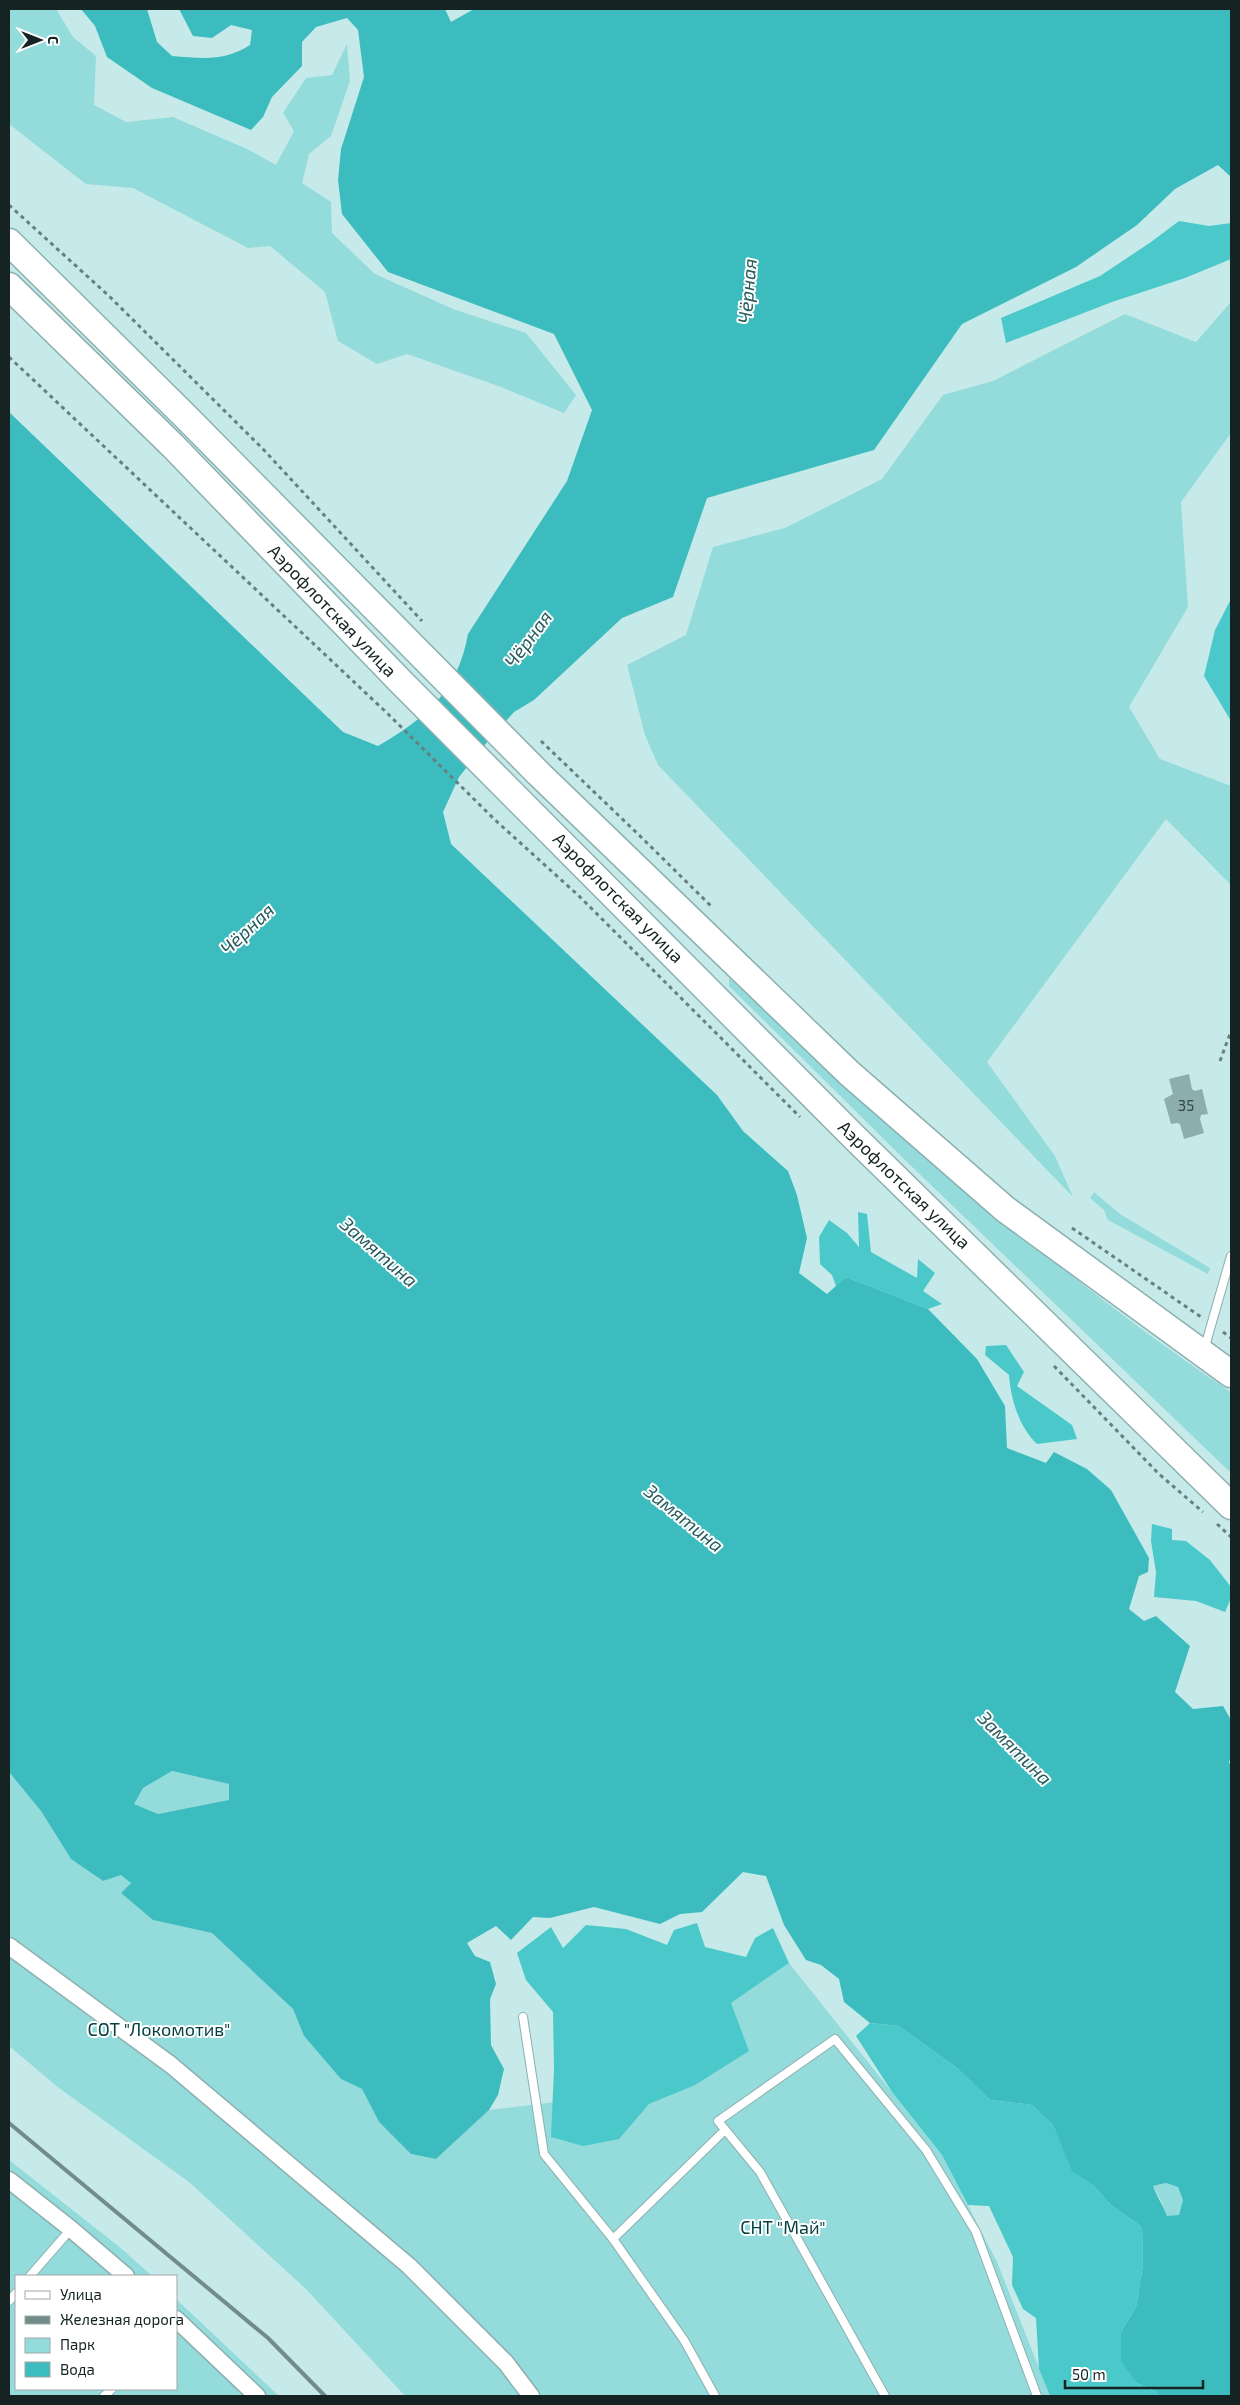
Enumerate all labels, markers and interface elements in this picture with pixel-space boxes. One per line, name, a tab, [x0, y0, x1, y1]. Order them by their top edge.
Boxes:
north arrow	[15, 15, 65, 65]
text: С	[45, 36, 62, 44]
water label: Чёрная	[732, 257, 761, 324]
street label: Аэрофлотская улица	[264, 540, 402, 681]
water label: Чёрная	[499, 606, 556, 672]
street label: Аэрофлотская улица	[549, 827, 689, 967]
water label: Чёрная	[215, 898, 278, 959]
house number: 35	[1178, 1096, 1194, 1114]
street label: Аэрофлотская улица	[834, 1115, 975, 1253]
water label: Замятина	[335, 1211, 423, 1291]
water label: Замятина	[639, 1478, 728, 1556]
water label: Замятина	[973, 1705, 1057, 1789]
park label: СОТ "Локомотив"	[88, 2018, 230, 2040]
park label: СНТ "Май"	[740, 2216, 826, 2238]
legend	[15, 2275, 178, 2390]
text: Улица	[60, 2285, 102, 2303]
text: Железная дорога	[60, 2310, 184, 2328]
text: Парк	[60, 2335, 95, 2353]
scale bar	[1065, 2358, 1202, 2390]
text: Вода	[60, 2360, 95, 2378]
text: 50 m	[1072, 2365, 1106, 2383]

